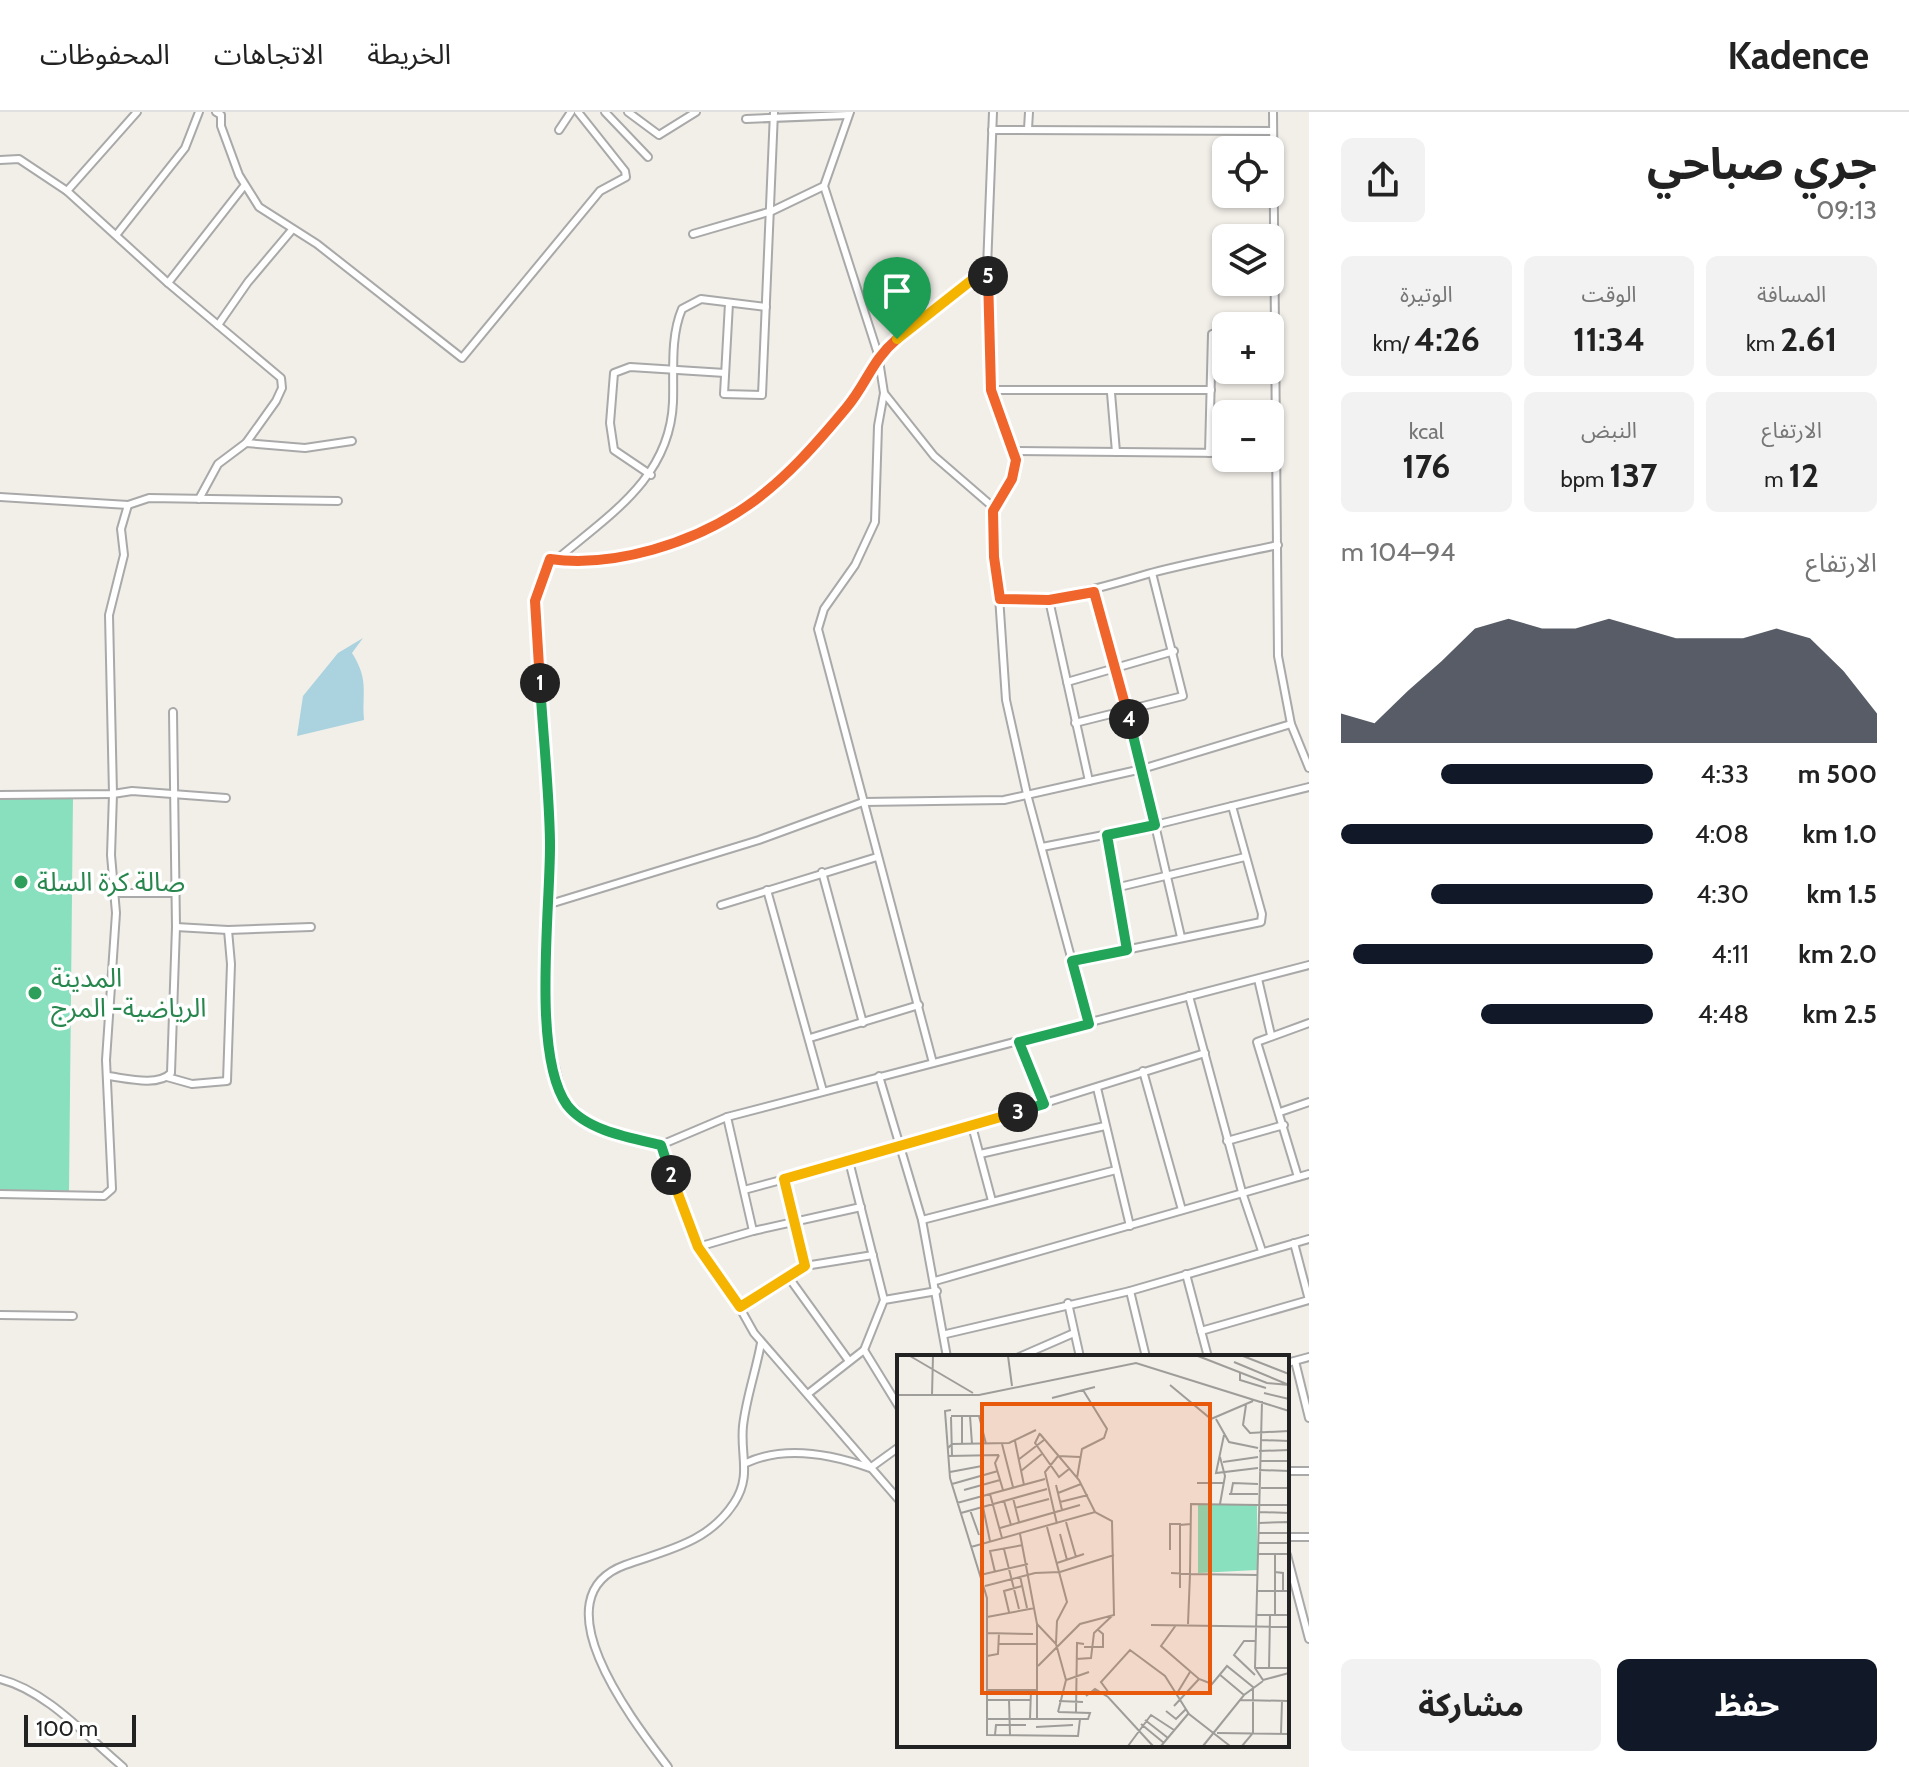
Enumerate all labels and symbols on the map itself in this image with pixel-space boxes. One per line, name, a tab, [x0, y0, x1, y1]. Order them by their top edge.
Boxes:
pin: 5	[968, 256, 1008, 296]
pin	[863, 257, 931, 339]
pin: 1	[520, 663, 560, 703]
pin: 4	[1109, 699, 1149, 739]
place label: صالة كرة السلة	[37, 866, 185, 898]
marker: صالة كرة السلة	[12, 873, 30, 891]
place label: المدينة الرياضية- المرج	[51, 962, 206, 1027]
marker: المدينة الرياضية- المرج	[26, 984, 44, 1002]
pin: 3	[998, 1092, 1038, 1132]
pin: 2	[651, 1155, 691, 1195]
inset map	[897, 1355, 1289, 1747]
scale bar	[24, 1711, 136, 1747]

